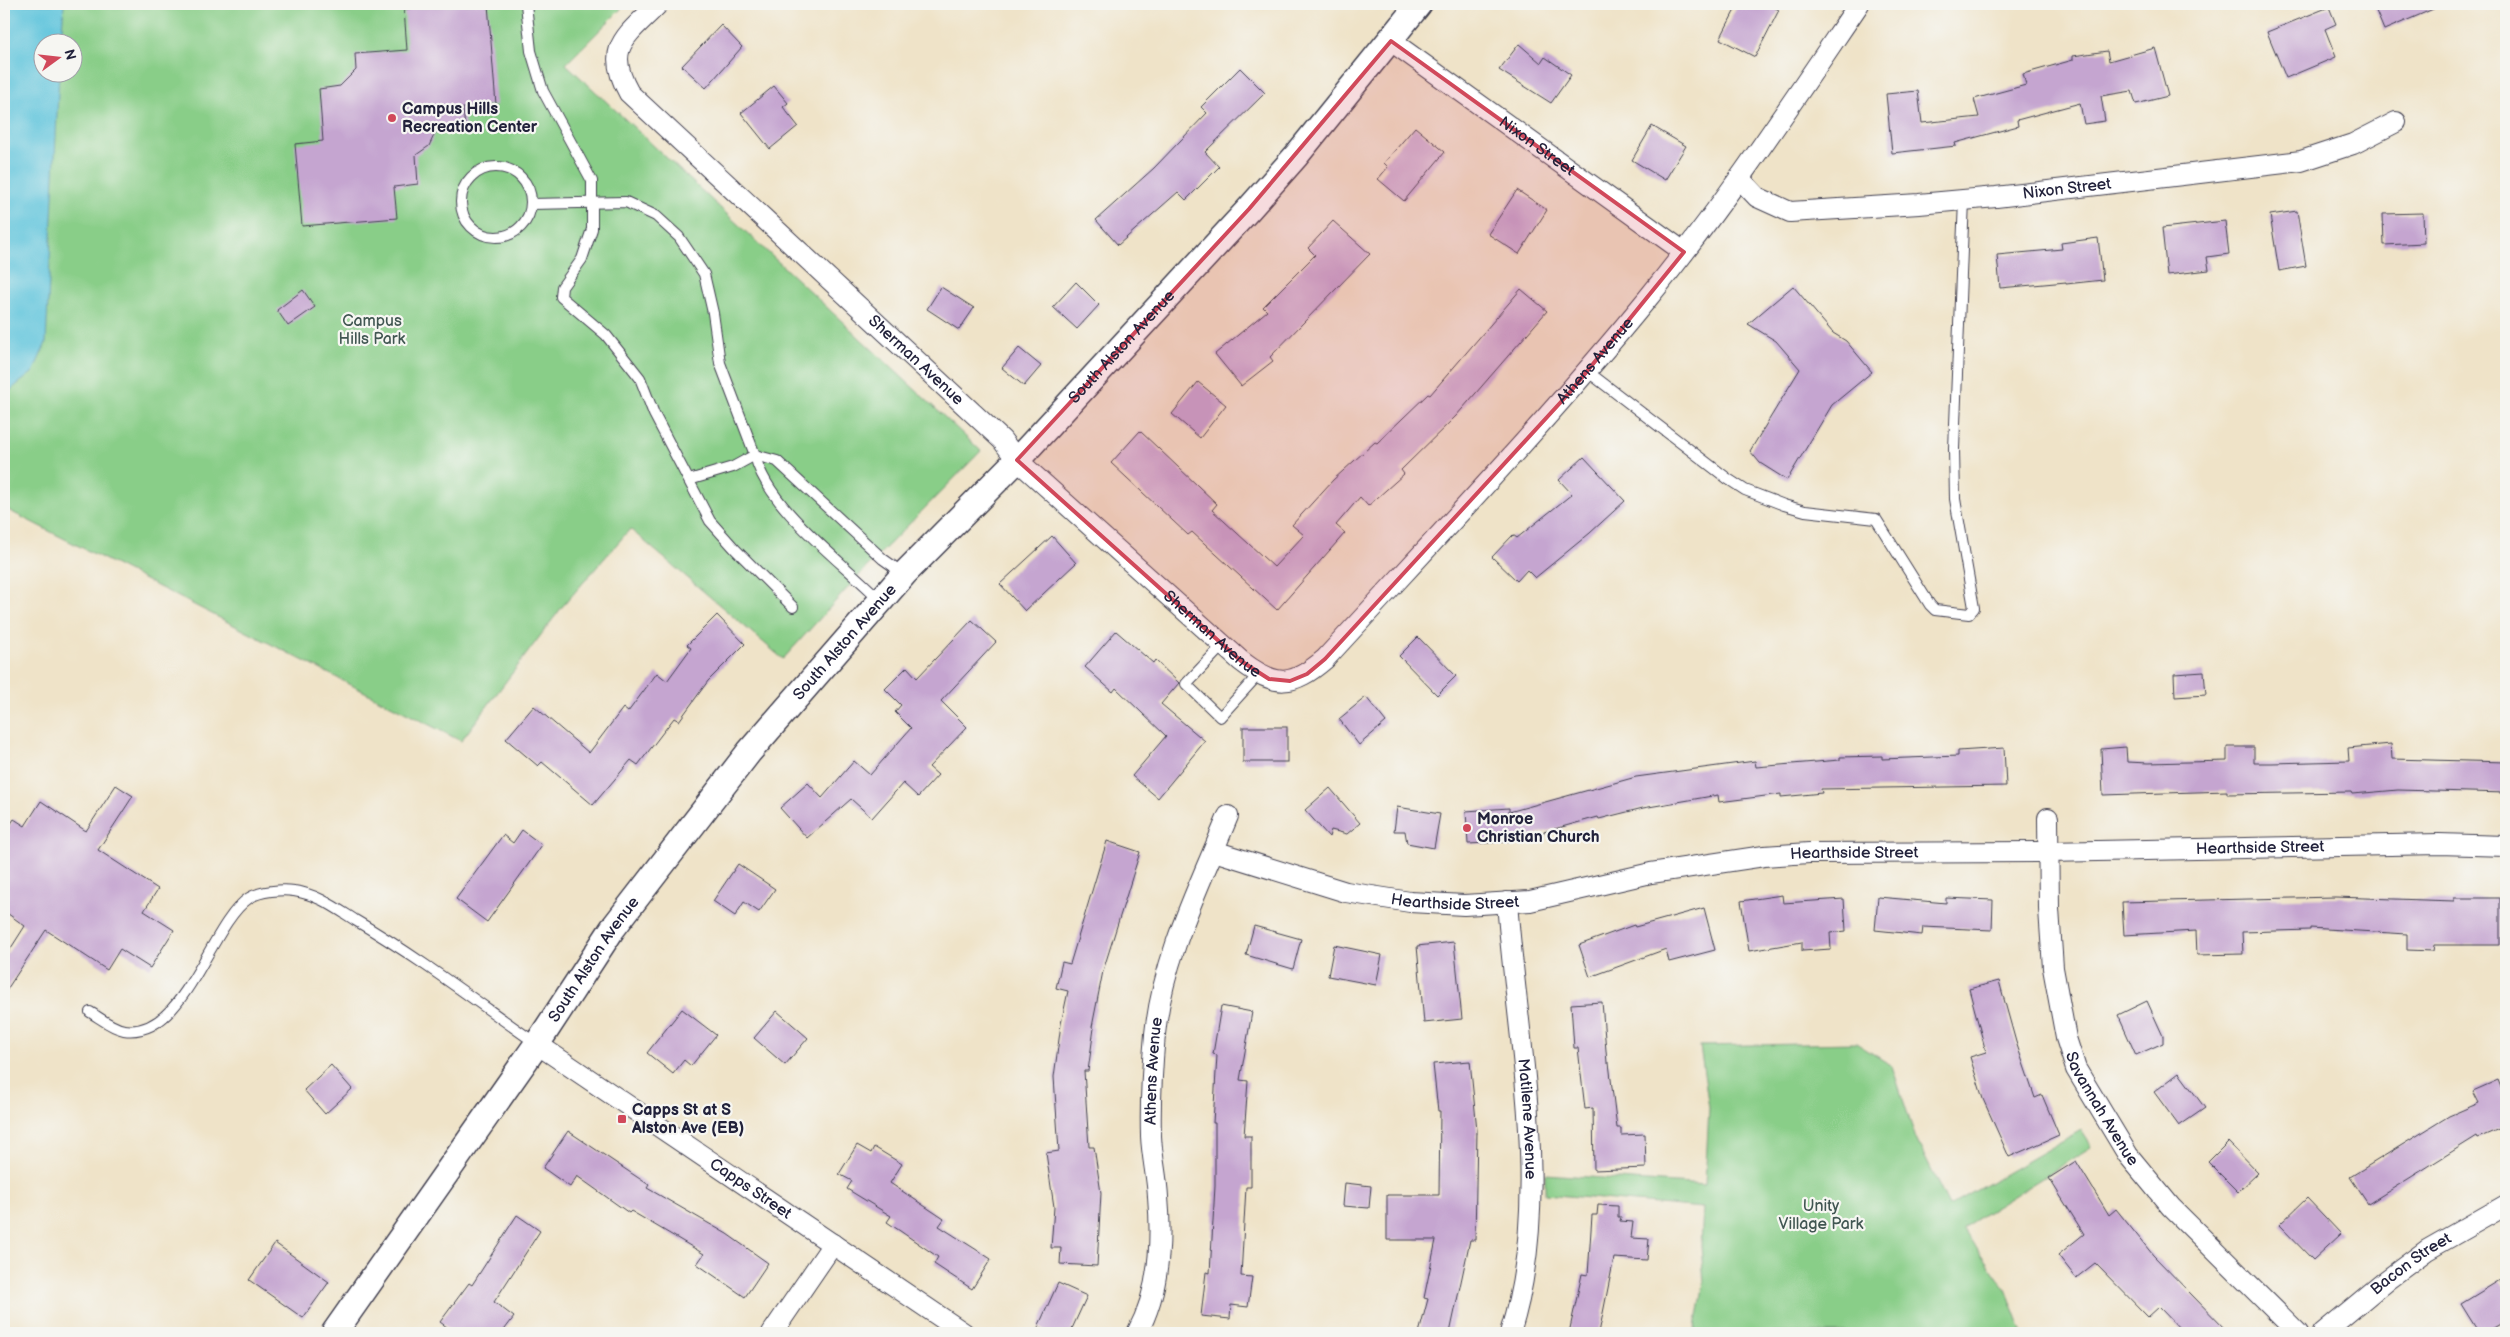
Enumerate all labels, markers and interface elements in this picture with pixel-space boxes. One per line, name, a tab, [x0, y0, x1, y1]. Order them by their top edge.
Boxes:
north arrow	[32, 32, 82, 82]
text: N	[61, 47, 80, 62]
place label: Campus Hills Recreation Center	[402, 100, 538, 137]
marker: Campus Hills Recreation Center	[386, 112, 398, 124]
street label: Nixon Street	[1495, 113, 1579, 180]
street label: Nixon Street	[2022, 174, 2112, 203]
street label: South Alston Avenue	[1065, 286, 1179, 407]
street label: Sherman Avenue	[864, 311, 968, 409]
park label: Campus Hills Park	[339, 312, 406, 349]
street label: Athens Avenue	[1553, 313, 1638, 408]
street label: South Alston Avenue	[789, 580, 901, 704]
street label: Sherman Avenue	[1160, 587, 1265, 682]
place label: Monroe Christian Church	[1477, 810, 1599, 847]
marker: Monroe Christian Church	[1461, 822, 1473, 834]
street label: Hearthside Street	[2196, 837, 2325, 858]
street label: Hearthside Street	[1789, 843, 1919, 864]
street label: Hearthside Street	[1390, 890, 1520, 915]
street label: South Alston Avenue	[544, 893, 643, 1026]
street label: Athens Avenue	[1141, 1015, 1167, 1125]
street label: Savannah Avenue	[2062, 1049, 2143, 1170]
street label: Matilene Avenue	[1514, 1058, 1540, 1180]
place label: Capps St at S Alston Ave (EB)	[631, 1101, 744, 1138]
marker: Capps St at S Alston Ave (EB)	[616, 1113, 628, 1125]
street label: Capps Street	[706, 1154, 795, 1223]
park label: Unity Village Park	[1779, 1197, 1864, 1234]
street label: Bacon Street	[2367, 1229, 2455, 1299]

